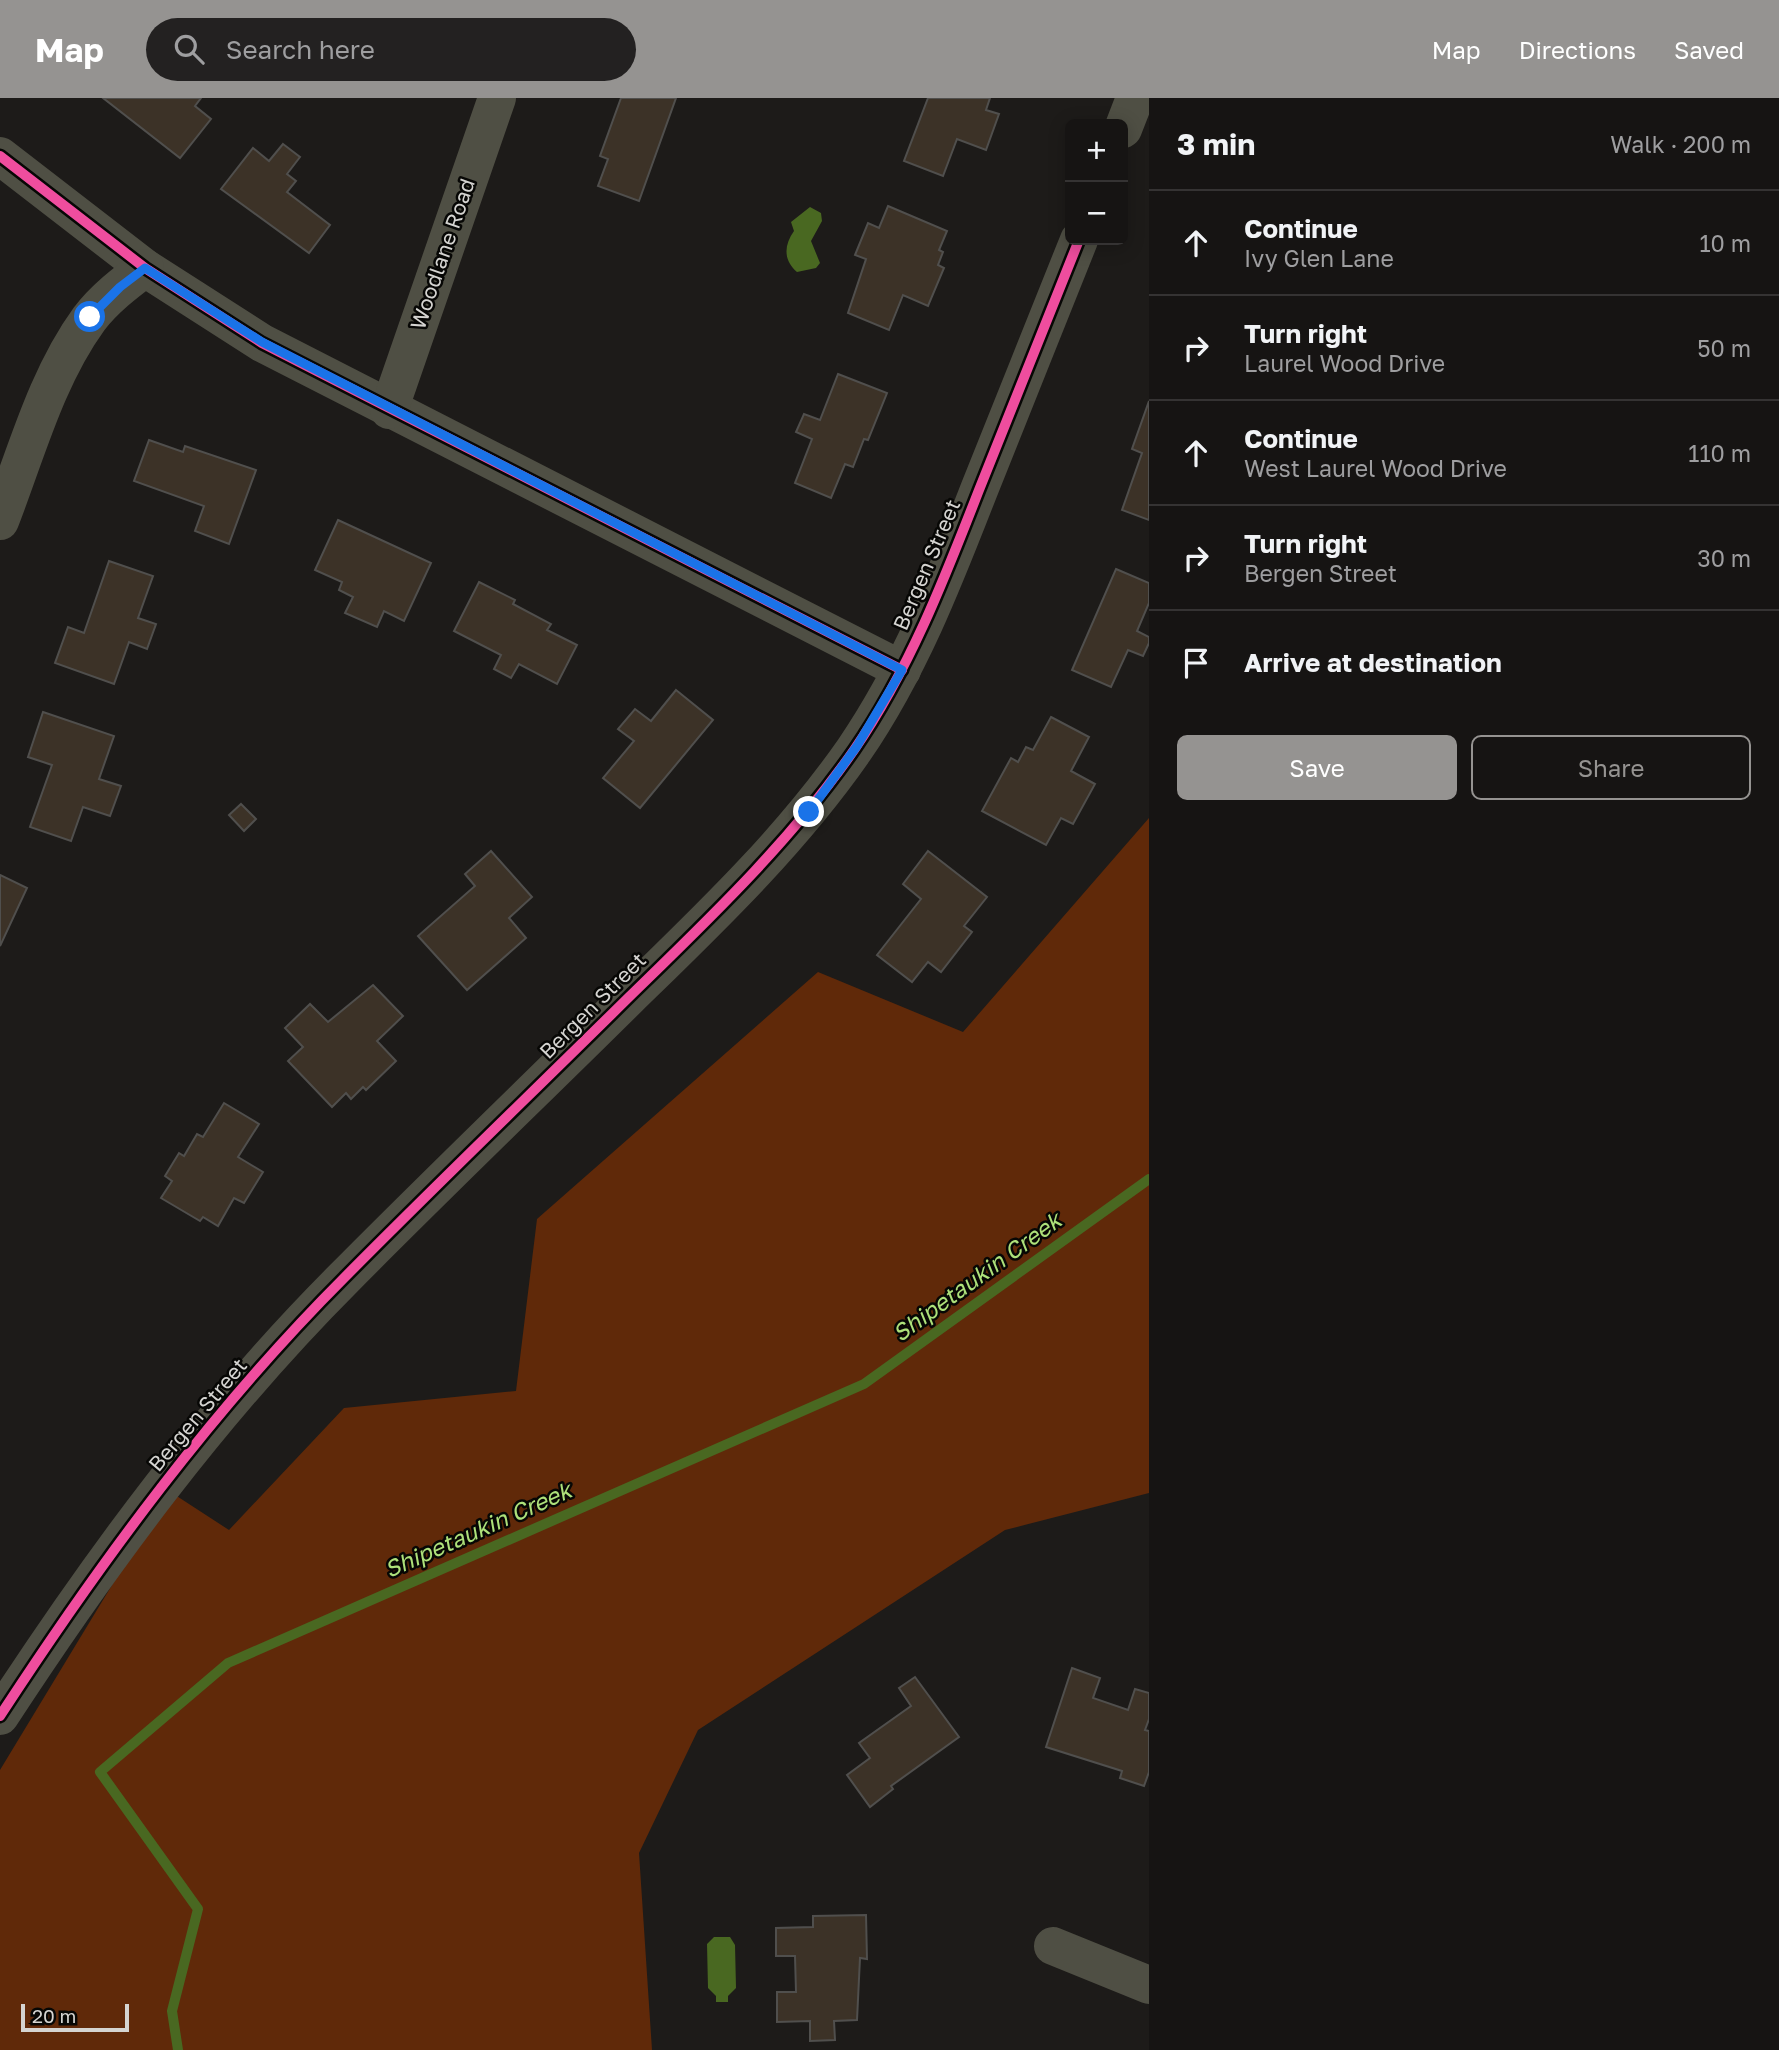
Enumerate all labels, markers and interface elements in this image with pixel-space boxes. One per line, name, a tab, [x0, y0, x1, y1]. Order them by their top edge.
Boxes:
search box	[146, 18, 636, 81]
text: Map	[35, 30, 104, 69]
icon: search	[170, 30, 208, 68]
text: Search here	[226, 34, 375, 65]
text: Map	[1432, 35, 1481, 64]
text: Directions	[1519, 35, 1636, 64]
text: Saved	[1674, 35, 1744, 64]
map controls	[1065, 119, 1128, 245]
button: +	[1065, 119, 1128, 182]
text: 3 min	[1177, 126, 1255, 162]
text: Walk · 200 m	[1610, 130, 1751, 158]
street label: Woodlane Road	[404, 175, 480, 333]
button: −	[1065, 182, 1128, 245]
text: Continue	[1244, 213, 1358, 244]
icon: ahead	[1177, 224, 1215, 262]
text: 10 m	[1699, 229, 1751, 257]
text: Ivy Glen Lane	[1244, 244, 1394, 272]
route start	[74, 301, 105, 332]
text: Turn right	[1244, 318, 1367, 349]
icon: right	[1177, 329, 1215, 367]
text: 50 m	[1697, 334, 1751, 362]
text: Laurel Wood Drive	[1244, 349, 1445, 377]
text: Continue	[1244, 423, 1358, 454]
icon: ahead	[1177, 434, 1215, 472]
text: 110 m	[1688, 439, 1751, 467]
text: West Laurel Wood Drive	[1244, 454, 1507, 482]
street label: Bergen Street	[887, 495, 965, 634]
text: Turn right	[1244, 528, 1367, 559]
icon: right	[1177, 539, 1215, 577]
text: 30 m	[1697, 544, 1751, 572]
text: Bergen Street	[1244, 559, 1397, 587]
icon: arrive	[1177, 644, 1215, 682]
text: Arrive at destination	[1244, 647, 1502, 678]
button: Save	[1177, 735, 1457, 800]
button: Share	[1471, 735, 1751, 800]
route end	[793, 796, 824, 827]
street label: Bergen Street	[534, 947, 651, 1064]
water label: Shipetaukin Creek	[887, 1204, 1068, 1347]
street label: Bergen Street	[142, 1353, 252, 1476]
water label: Shipetaukin Creek	[380, 1474, 577, 1583]
scale bar	[21, 2001, 130, 2033]
text: 20 m	[32, 2004, 76, 2027]

